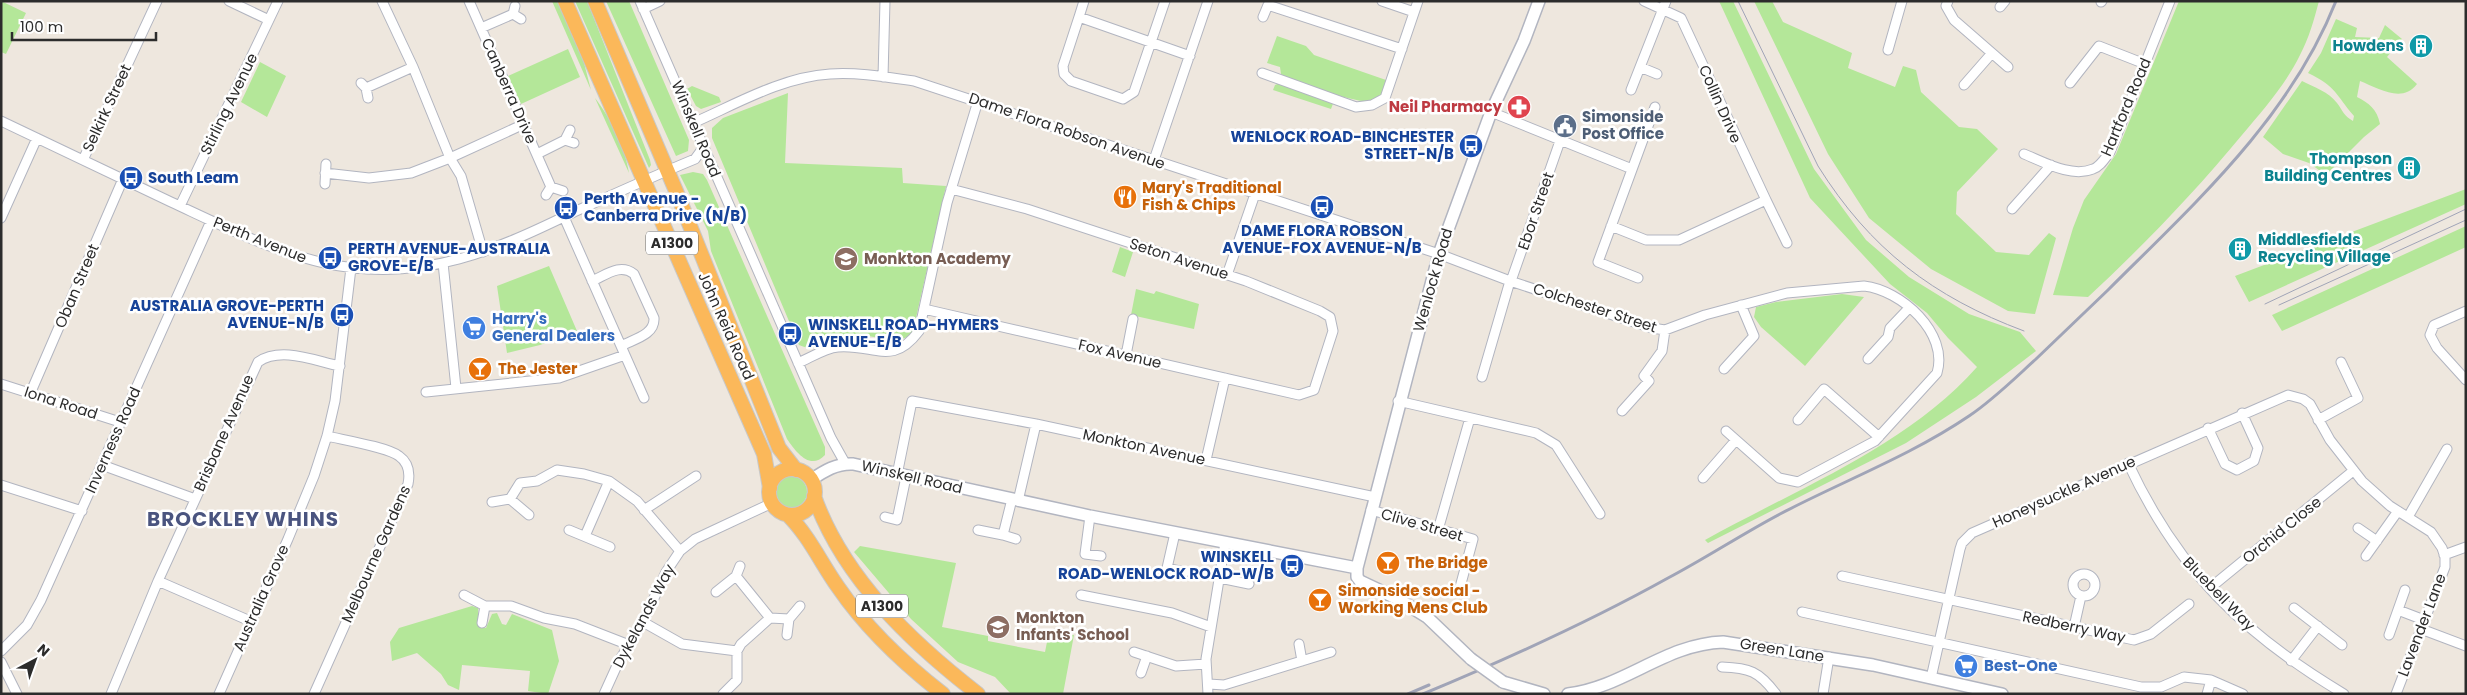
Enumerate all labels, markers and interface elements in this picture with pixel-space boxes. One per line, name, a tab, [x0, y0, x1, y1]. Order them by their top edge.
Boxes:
scale bar	[12, 10, 156, 42]
text: 100 m	[20, 16, 63, 37]
building icon: Howdens	[2408, 33, 2434, 59]
street label: Canberra Drive	[477, 35, 542, 147]
place label: Howdens	[2333, 35, 2404, 56]
street label: Stirling Avenue	[195, 49, 262, 158]
street label: Hartford Road	[2095, 54, 2156, 159]
street label: Selkirk Street	[77, 61, 136, 155]
street label: Collin Drive	[1694, 61, 1747, 146]
street label: Winskell Road	[667, 77, 726, 180]
street label: Dame Flora Robson Avenue	[966, 87, 1168, 174]
pharmacy icon: Neil Pharmacy	[1506, 94, 1532, 120]
place label: Neil Pharmacy	[1389, 96, 1503, 117]
place label: Simonside Post Office	[1582, 106, 1664, 144]
public building icon: Simonside Post Office	[1552, 113, 1578, 139]
place label: WENLOCK ROAD-BINCHESTER STREET-N/B	[1230, 126, 1454, 164]
bus stop icon: WENLOCK ROAD-BINCHESTER STREET-N/B	[1458, 133, 1484, 159]
place label: Thompson Building Centres	[2264, 148, 2392, 186]
building icon: Thompson Building Centres	[2396, 155, 2422, 181]
bus stop icon: South Leam	[118, 165, 144, 191]
place label: South Leam	[148, 167, 239, 188]
street label: Ebor Street	[1512, 169, 1559, 253]
place label: Mary's Traditional Fish & Chips	[1142, 177, 1282, 215]
restaurant icon: Mary's Traditional Fish & Chips	[1112, 184, 1138, 210]
place label: Perth Avenue - Canberra Drive (N/B)	[584, 188, 747, 226]
bus stop icon: DAME FLORA ROBSON AVENUE-FOX AVENUE-N/B	[1309, 194, 1335, 220]
bus stop icon: Perth Avenue - Canberra Drive (N/B)	[553, 195, 579, 221]
street label: Perth Avenue	[210, 211, 310, 268]
place label: DAME FLORA ROBSON AVENUE-FOX AVENUE-N/B	[1222, 220, 1422, 258]
street label: Wenlock Road	[1408, 226, 1457, 334]
place label: Middlesfields Recycling Village	[2258, 229, 2391, 267]
road number: A1300	[646, 232, 698, 254]
street label: Seton Avenue	[1127, 233, 1231, 284]
building icon: Middlesfields Recycling Village	[2227, 236, 2253, 262]
place label: PERTH AVENUE-AUSTRALIA GROVE-E/B	[348, 238, 550, 276]
street label: Oban Street	[49, 240, 104, 331]
bus stop icon: PERTH AVENUE-AUSTRALIA GROVE-E/B	[317, 245, 343, 271]
school or university icon: Monkton Academy	[833, 246, 859, 272]
place label: Monkton Academy	[864, 248, 1011, 269]
street label: John Reid Road	[693, 269, 760, 383]
street label: Colchester Street	[1531, 278, 1660, 337]
place label: AUSTRALIA GROVE-PERTH AVENUE-N/B	[130, 295, 324, 333]
bus stop icon: AUSTRALIA GROVE-PERTH AVENUE-N/B	[329, 302, 355, 328]
place label: Harry's General Dealers	[492, 308, 615, 346]
place label: WINSKELL ROAD-HYMERS AVENUE-E/B	[808, 314, 999, 352]
supermarket icon: Harry's General Dealers	[461, 315, 487, 341]
bus stop icon: WINSKELL ROAD-HYMERS AVENUE-E/B	[777, 321, 803, 347]
street label: Fox Avenue	[1076, 334, 1164, 373]
bar icon: The Jester	[467, 356, 493, 382]
place label: The Jester	[498, 358, 578, 379]
street label: Brisbane Avenue	[188, 371, 259, 495]
street label: Iona Road	[22, 381, 101, 424]
street label: Inverness Road	[80, 383, 145, 496]
street label: Monkton Avenue	[1081, 423, 1207, 470]
street label: Honeysuckle Avenue	[1989, 450, 2139, 533]
street label: Winskell Road	[859, 455, 965, 498]
street label: Melbourne Gardens	[336, 482, 415, 626]
street label: Orchid Close	[2238, 491, 2326, 568]
street label: Clive Street	[1379, 503, 1466, 546]
district label: BROCKLEY WHINS	[147, 505, 339, 533]
street label: Australia Grove	[228, 541, 293, 655]
place label: WINSKELL ROAD-WENLOCK ROAD-W/B	[1058, 546, 1274, 584]
bar icon: The Bridge	[1375, 550, 1401, 576]
place label: The Bridge	[1406, 552, 1488, 573]
street label: Bluebell Way	[2179, 552, 2261, 636]
bus stop icon: WINSKELL ROAD-WENLOCK ROAD-W/B	[1279, 553, 1305, 579]
street label: Dykelands Way	[607, 560, 680, 671]
street label: Lavender Lane	[2392, 570, 2451, 679]
place label: Simonside social - Working Mens Club	[1338, 580, 1488, 618]
bar icon: Simonside social - Working Mens Club	[1307, 587, 1333, 613]
road number: A1300	[856, 594, 908, 618]
street label: Redberry Way	[2021, 605, 2128, 648]
place label: Monkton Infants' School	[1016, 607, 1129, 645]
school or university icon: Monkton Infants' School	[985, 614, 1011, 640]
street label: Green Lane	[1738, 632, 1826, 667]
north arrow	[10, 635, 60, 685]
text: N	[33, 639, 54, 661]
supermarket icon: Best-One	[1953, 653, 1979, 679]
place label: Best-One	[1984, 655, 2057, 676]

